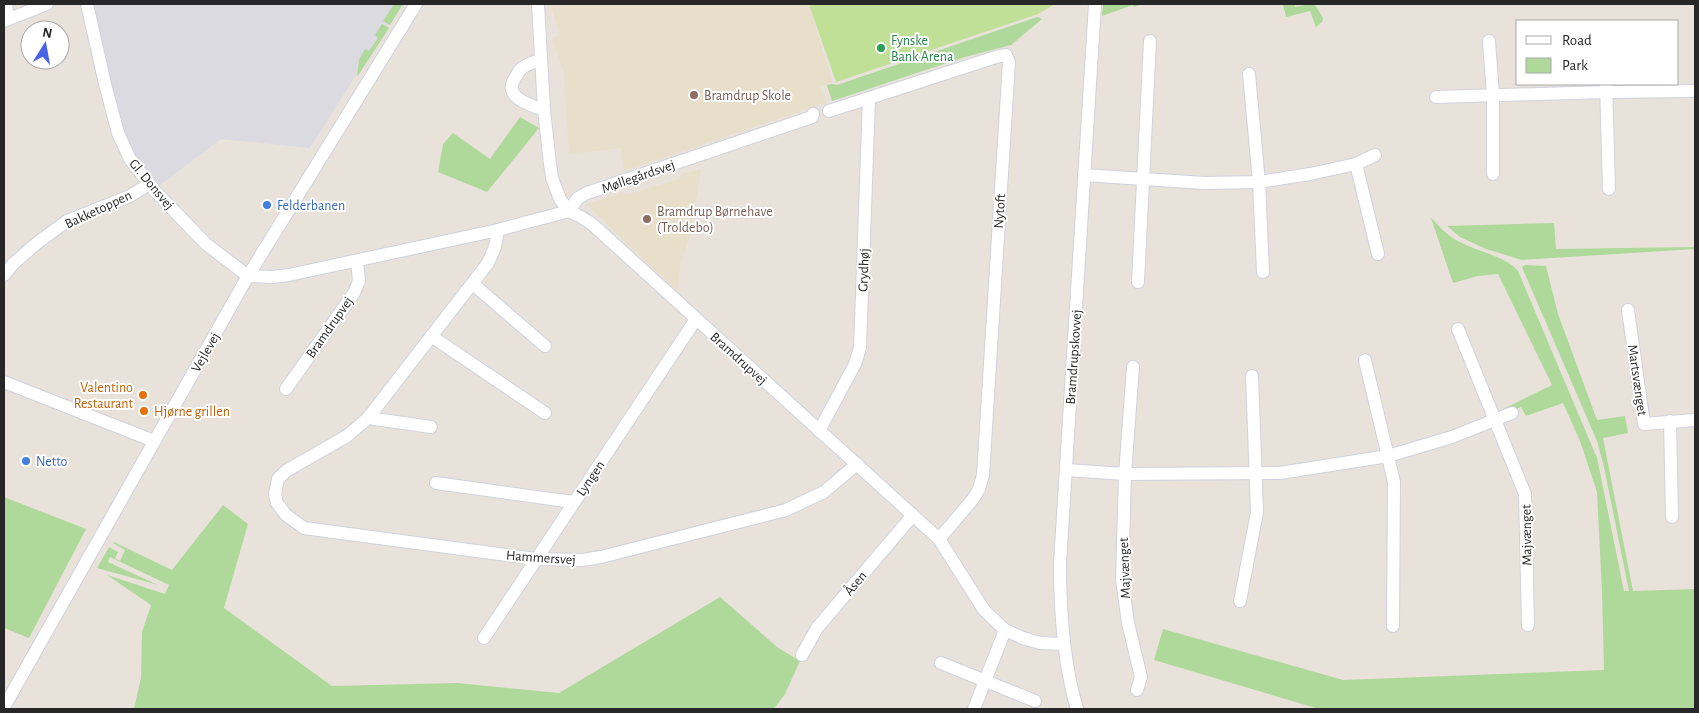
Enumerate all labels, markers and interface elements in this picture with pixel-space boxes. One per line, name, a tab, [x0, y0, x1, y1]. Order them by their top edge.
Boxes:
north arrow	[20, 20, 70, 70]
legend	[1516, 20, 1679, 85]
text: N	[41, 25, 53, 41]
text: Road	[1562, 33, 1592, 48]
place label: Fynske Bank Arena	[891, 34, 954, 64]
marker: Fynske Bank Arena	[875, 42, 887, 54]
text: Park	[1562, 58, 1588, 73]
marker: Bramdrup Skole	[688, 89, 700, 101]
place label: Bramdrup Skole	[704, 89, 791, 103]
street label: Gl. Donsvej	[126, 157, 176, 213]
street label: Møllegårdsvej	[600, 158, 677, 196]
street label: Bakketoppen	[63, 188, 134, 231]
street label: Nytoft	[992, 193, 1008, 229]
marker: Felderbanen	[261, 199, 273, 211]
place label: Felderbanen	[277, 199, 345, 213]
place label: Bramdrup Børnehave (Troldebo)	[657, 205, 773, 235]
marker: Bramdrup Børnehave (Troldebo)	[641, 213, 653, 225]
street label: Grydhøj	[856, 248, 872, 292]
street label: Bramdrupvej	[304, 294, 356, 361]
street label: Bramdrupskovvej	[1064, 309, 1084, 405]
street label: Vejlevej	[189, 330, 223, 375]
street label: Bramdrupvej	[707, 330, 769, 388]
street label: Martsvænget	[1625, 344, 1649, 417]
place label: Valentino Restaurant	[74, 381, 134, 411]
marker: Valentino Restaurant	[137, 389, 149, 401]
marker: Hjørne grillen	[138, 405, 150, 417]
place label: Hjørne grillen	[154, 405, 230, 419]
marker: Netto	[20, 455, 32, 467]
place label: Netto	[36, 455, 67, 469]
street label: Lyngen	[574, 458, 608, 499]
street label: Majvænget	[1519, 504, 1535, 566]
street label: Majvænget	[1117, 537, 1133, 599]
street label: Hammersvej	[506, 549, 576, 567]
street label: Åsen	[840, 568, 870, 598]

